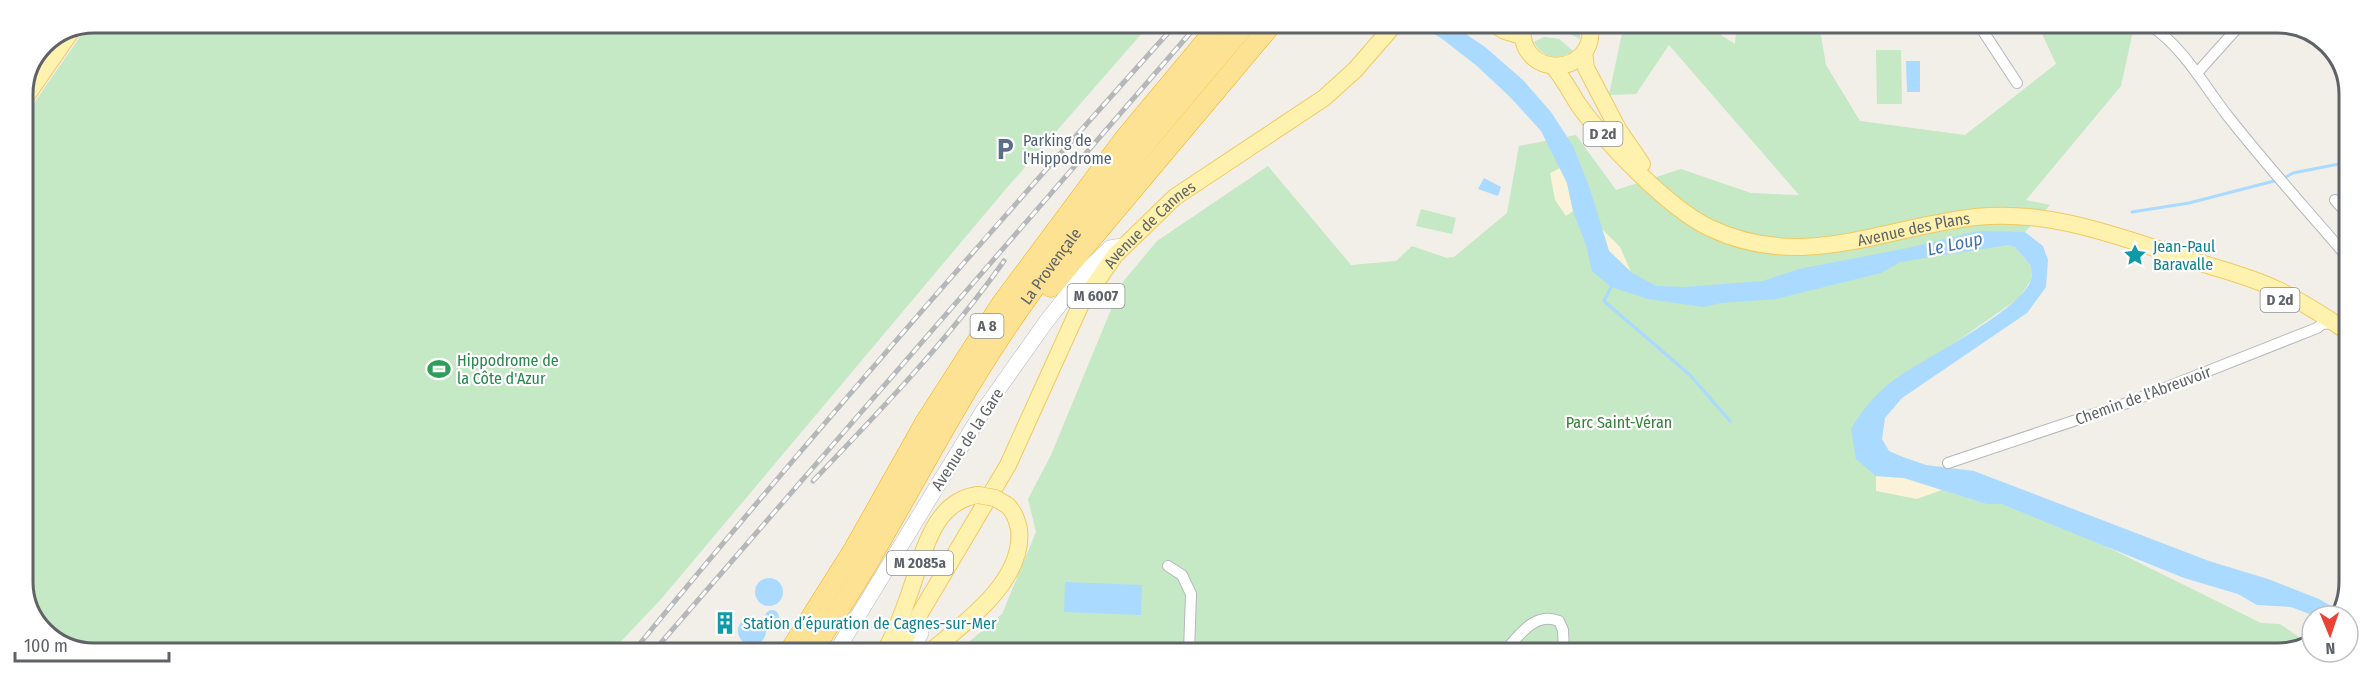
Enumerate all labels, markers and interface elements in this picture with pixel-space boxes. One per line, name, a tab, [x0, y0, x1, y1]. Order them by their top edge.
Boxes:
road number: D 2d	[1584, 122, 1622, 146]
place label: Parking de l'Hippodrome	[1023, 131, 1112, 168]
parking icon: Parking de l'Hippodrome	[992, 136, 1018, 162]
street label: Avenue de Cannes	[1100, 177, 1199, 272]
street label: Avenue des Plans	[1856, 209, 1971, 250]
street label: La Provençale	[1017, 224, 1085, 308]
water label: Le Loup	[1925, 227, 1985, 261]
place label: Jean-Paul Baravalle	[2153, 237, 2215, 274]
place icon: Jean-Paul Baravalle	[2122, 242, 2148, 268]
road number: M 6007	[1068, 284, 1124, 308]
road number: D 2d	[2260, 288, 2300, 312]
road number: A 8	[970, 314, 1004, 338]
place label: Hippodrome de la Côte d'Azur	[457, 351, 559, 388]
sports icon: Hippodrome de la Côte d'Azur	[426, 356, 452, 382]
street label: Chemin de l'Abreuvoir	[2073, 362, 2214, 429]
street label: Avenue de la Gare	[927, 385, 1008, 494]
park label: Parc Saint-Véran	[1566, 413, 1672, 432]
road number: M 2085a	[887, 551, 953, 575]
north arrow	[2300, 604, 2360, 664]
building icon: Station d’épuration de Cagnes-sur-Mer	[712, 610, 738, 636]
place label: Station d’épuration de Cagnes-sur-Mer	[743, 614, 997, 633]
scale bar	[15, 625, 170, 663]
text: 100 m	[24, 635, 68, 657]
text: N	[2325, 639, 2336, 658]

